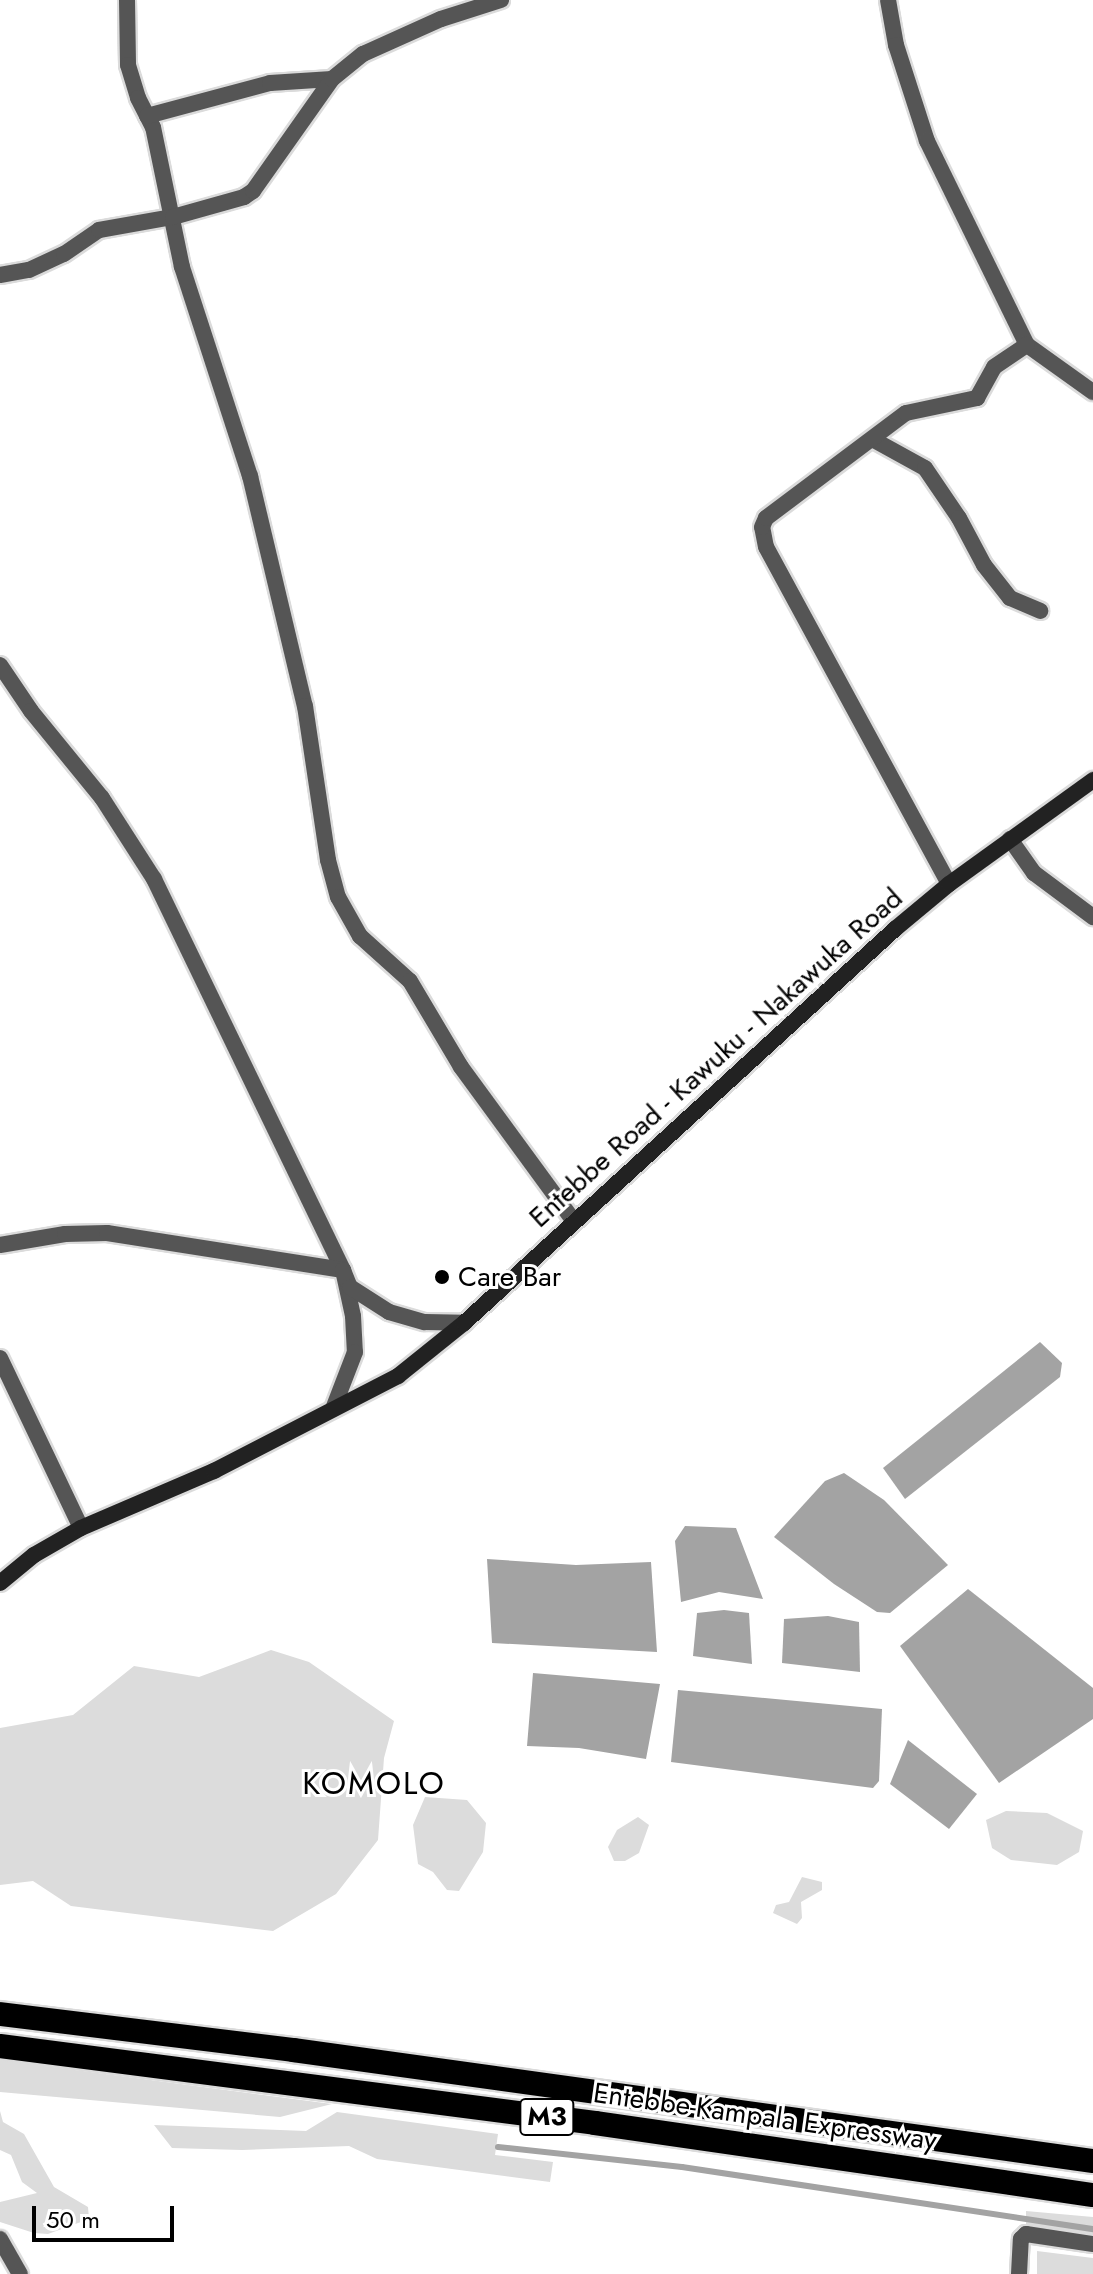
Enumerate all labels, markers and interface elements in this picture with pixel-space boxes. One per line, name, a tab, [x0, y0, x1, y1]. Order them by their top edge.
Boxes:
street label: Entebbe Road - Kawuku - Nakawuka Road	[523, 881, 909, 1235]
place label: Care Bar	[458, 1260, 561, 1294]
marker: Care Bar	[433, 1268, 451, 1286]
district label: KOMOLO	[302, 1764, 446, 1802]
street label: Entebbe-Kampala Expressway	[591, 2076, 939, 2158]
road number: M3	[519, 2095, 575, 2139]
scale bar	[36, 2190, 178, 2240]
text: 50 m	[46, 2202, 100, 2237]

